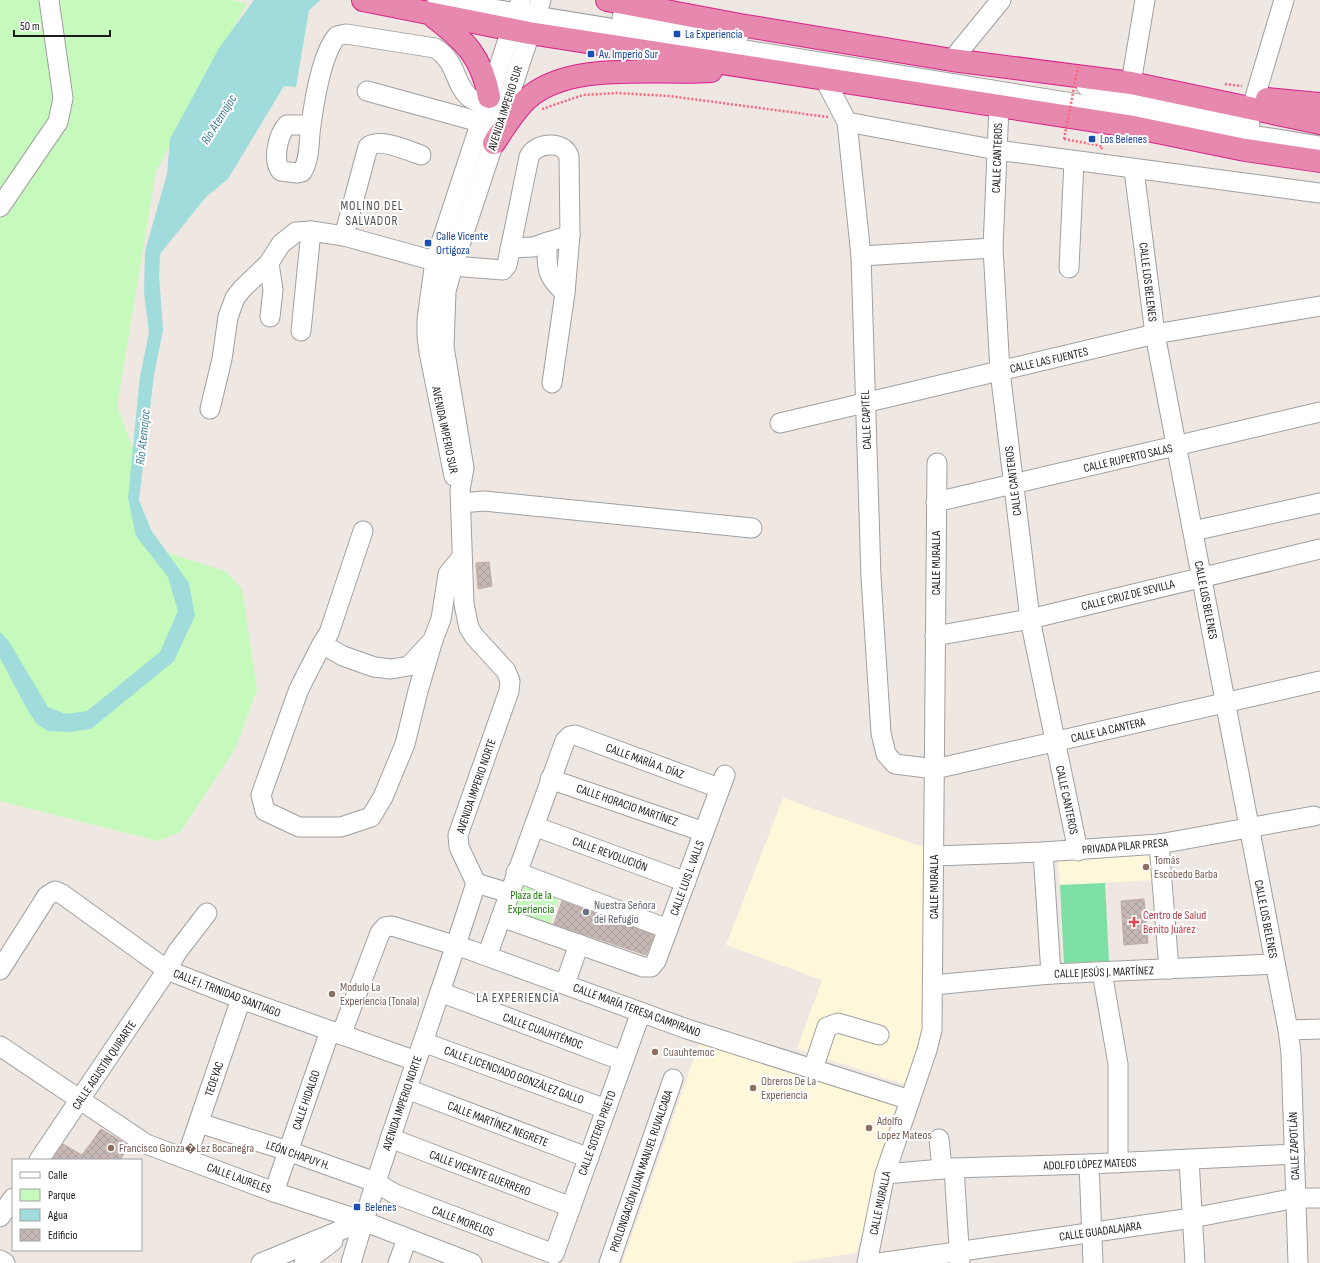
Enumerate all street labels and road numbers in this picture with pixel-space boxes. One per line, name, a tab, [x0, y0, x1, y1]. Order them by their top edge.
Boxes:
street label: AVENIDA IMPERIO SUR	[484, 63, 526, 153]
street label: CALLE CANTEROS	[989, 123, 1006, 193]
street label: CALLE LOS BELENES	[1135, 242, 1160, 323]
street label: CALLE LAS FUENTES	[1008, 344, 1090, 377]
street label: AVENIDA IMPERIO SUR	[428, 384, 461, 475]
street label: CALLE CAPITEL	[858, 389, 875, 450]
street label: CALLE RUPERTO SALAS	[1082, 441, 1174, 476]
street label: CALLE CANTEROS	[1002, 445, 1025, 517]
street label: CALLE MURALLA	[929, 530, 944, 595]
street label: CALLE LOS BELENES	[1191, 560, 1220, 641]
street label: CALLE CRUZ DE SEVILLA	[1080, 576, 1177, 614]
street label: CALLE LA CANTERA	[1069, 714, 1148, 746]
street label: AVENIDA IMPERIO NORTE	[453, 737, 500, 836]
street label: CALLE MARÍA A. DÍAZ	[604, 740, 686, 783]
street label: CALLE CANTEROS	[1052, 764, 1081, 836]
street label: CALLE HORACIO MARTÍNEZ	[574, 781, 680, 830]
street label: CALLE REVOLUCIÓN	[570, 834, 649, 875]
street label: PRIVADA PILAR PRESA	[1081, 835, 1170, 858]
street label: CALLE LUIS L. VALLS	[667, 838, 708, 918]
street label: CALLE MURALLA	[927, 854, 942, 919]
street label: CALLE LOS BELENES	[1251, 879, 1280, 960]
street label: CALLE JESÚS J. MARTÍNEZ	[1054, 963, 1154, 982]
street label: CALLE J. TRINIDAD SANTIAGO	[171, 966, 283, 1021]
street label: CALLE MARÍA TERESA CAMPIRANO	[571, 980, 703, 1041]
street label: CALLE CUAUHTÉMOC	[501, 1010, 585, 1053]
street label: CALLE AGUSTÍN QUIRARTE	[69, 1018, 140, 1113]
street label: CALLE LICENCIADO GONZÁLEZ GALLO	[442, 1043, 586, 1108]
street label: AVENIDA IMPERIO NORTE	[379, 1054, 426, 1153]
street label: TEOEYAC	[202, 1060, 227, 1099]
street label: CALLE HIDALGO	[289, 1068, 324, 1132]
street label: PROLONGACIÓN JUAN MANUEL RUVALCABA	[607, 1087, 677, 1254]
street label: CALLE SOTERO PRIETO	[575, 1089, 620, 1178]
street label: CALLE MARTÍNEZ NEGRETE	[445, 1098, 550, 1151]
street label: CALLE ZAPOTLÁN	[1286, 1112, 1303, 1180]
street label: LEÓN CHAPUY H.	[264, 1138, 332, 1173]
street label: CALLE VICENTE GUERRERO	[427, 1147, 533, 1200]
street label: ADOLFO LÓPEZ MATEOS	[1042, 1155, 1137, 1174]
street label: CALLE LAURELES	[205, 1160, 273, 1197]
street label: CALLE MURALLA	[866, 1169, 895, 1236]
street label: CALLE MORELOS	[430, 1203, 496, 1240]
street label: CALLE GUADALAJARA	[1058, 1218, 1143, 1245]

